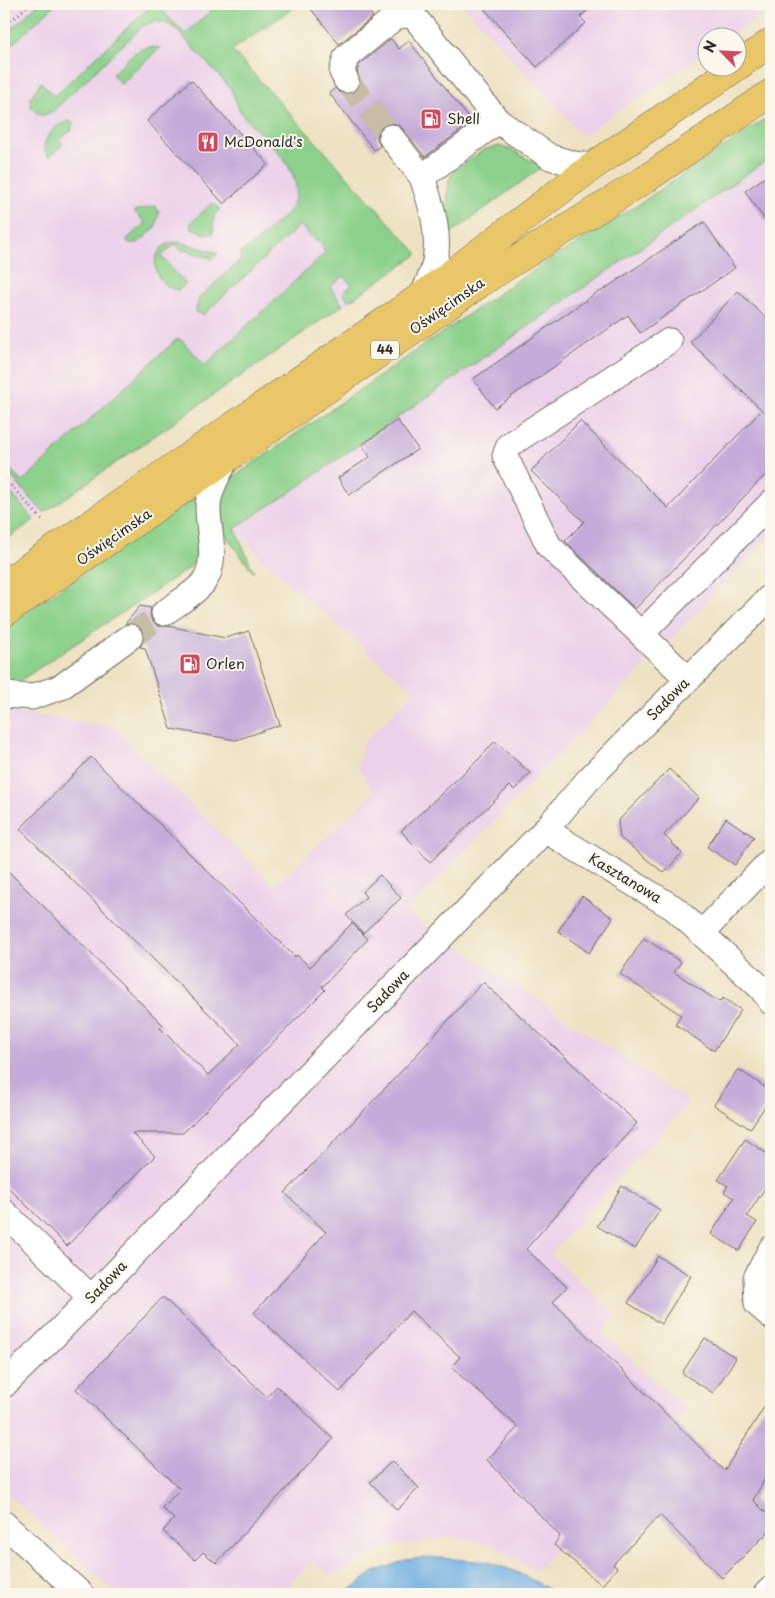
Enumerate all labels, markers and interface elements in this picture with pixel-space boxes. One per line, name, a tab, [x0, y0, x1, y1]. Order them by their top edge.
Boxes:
north arrow	[698, 28, 748, 78]
text: N	[698, 37, 722, 56]
fuel station icon: Shell	[419, 107, 443, 131]
place label: Shell	[447, 108, 480, 129]
restaurant icon: McDonald's	[196, 130, 220, 154]
place label: McDonald's	[224, 131, 303, 152]
street label: Oświęcimska	[405, 272, 489, 339]
road number: 44	[371, 340, 399, 360]
street label: Oświęcimska	[72, 503, 156, 570]
fuel station icon: Orlen	[178, 652, 202, 676]
place label: Orlen	[206, 653, 245, 674]
street label: Sadowa	[642, 672, 694, 725]
street label: Kasztanowa	[585, 847, 666, 908]
street label: Sadowa	[362, 964, 414, 1017]
street label: Sadowa	[80, 1255, 132, 1308]

